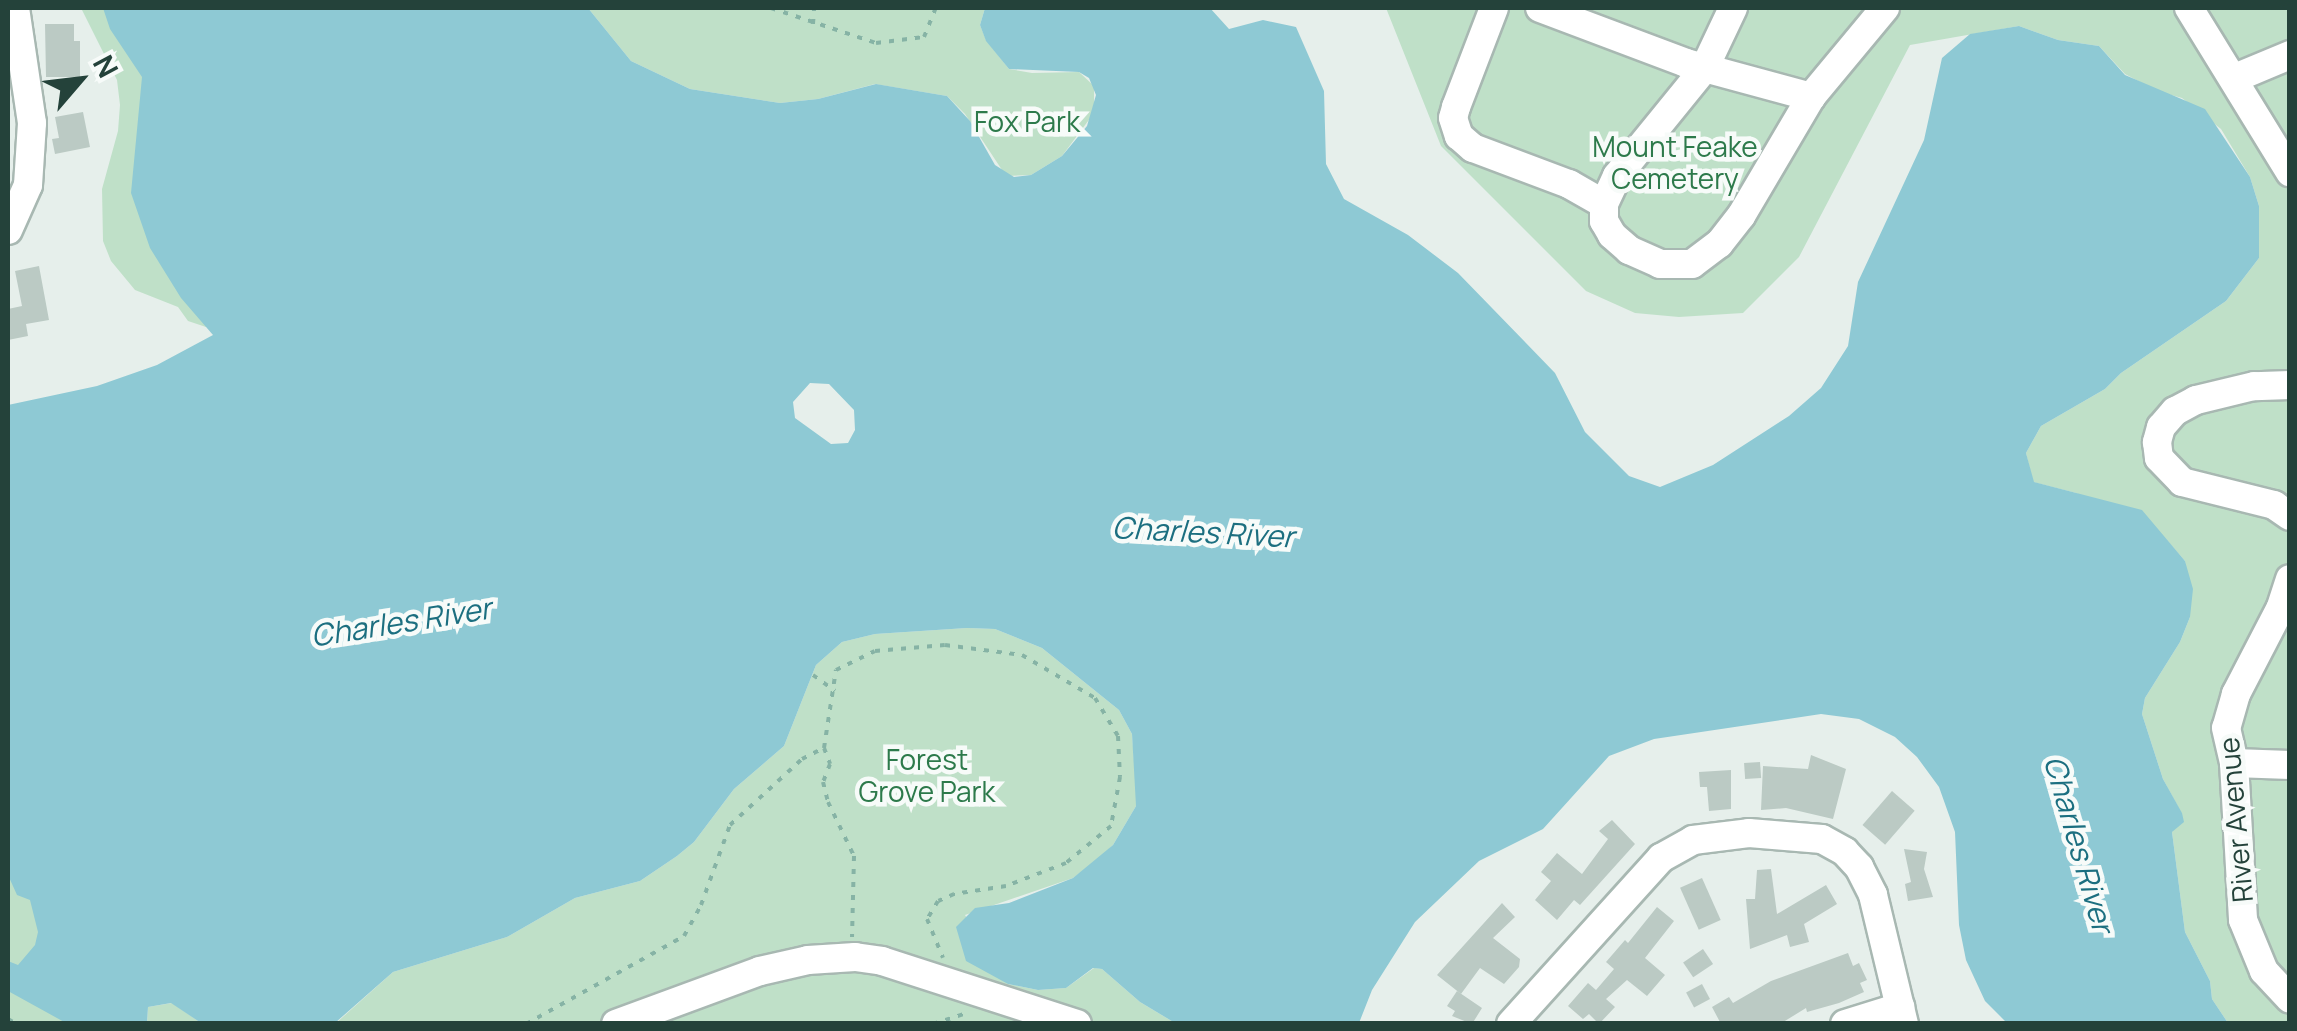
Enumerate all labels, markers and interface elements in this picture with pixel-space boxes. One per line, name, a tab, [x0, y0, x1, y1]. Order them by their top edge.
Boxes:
north arrow	[30, 30, 130, 130]
text: N	[85, 48, 128, 84]
park label: Fox Park	[974, 104, 1080, 138]
park label: Mount Feake Cemetery	[1592, 129, 1758, 195]
water label: Charles River	[1111, 509, 1295, 555]
water label: Charles River	[308, 590, 494, 654]
street label: River Avenue	[2211, 736, 2259, 904]
park label: Forest Grove Park	[859, 742, 995, 808]
water label: Charles River	[2037, 752, 2121, 936]

